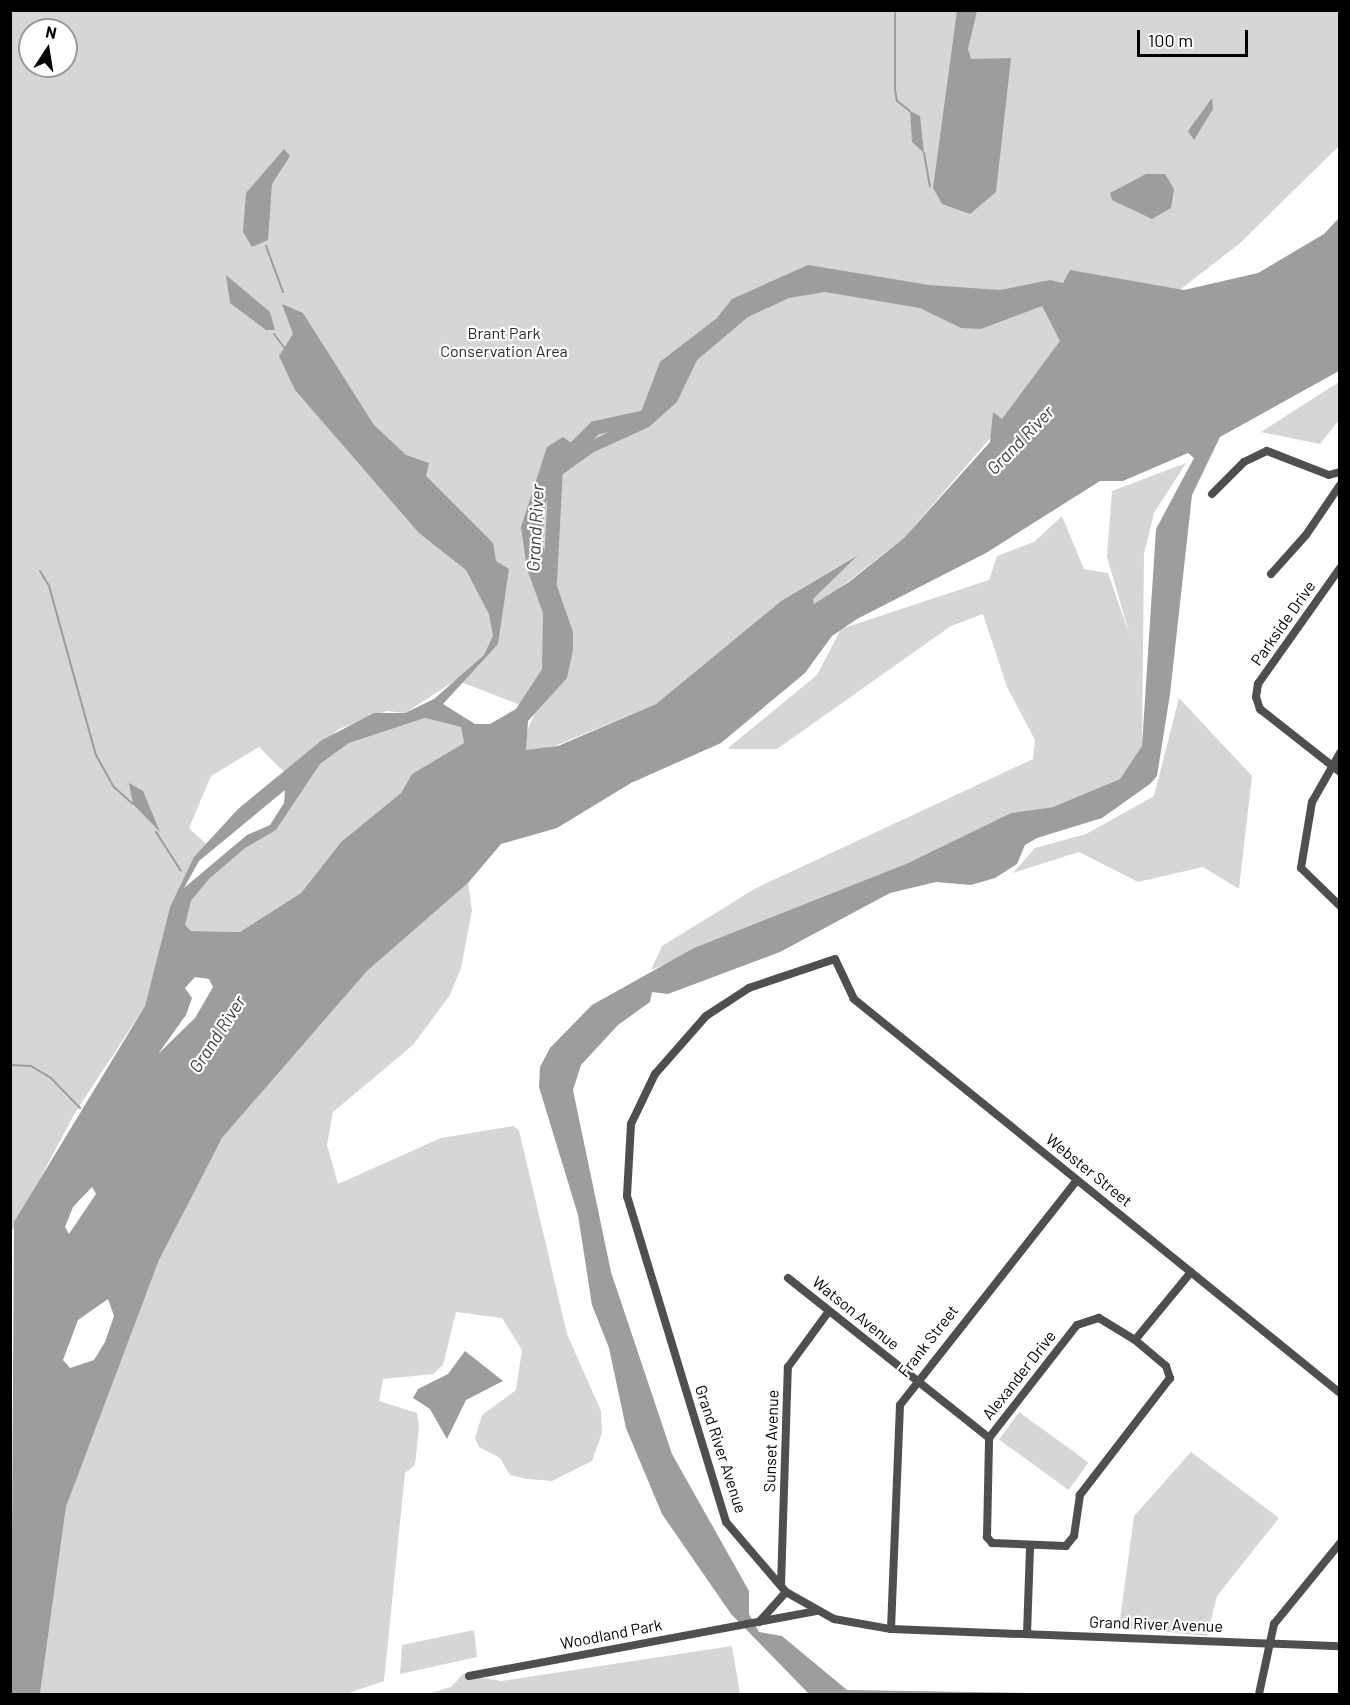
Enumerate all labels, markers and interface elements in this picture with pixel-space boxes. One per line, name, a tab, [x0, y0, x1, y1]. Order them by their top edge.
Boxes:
north arrow	[18, 18, 78, 78]
scale bar	[1140, 18, 1251, 56]
text: N	[44, 21, 59, 42]
text: 100 m	[1148, 29, 1193, 51]
park label: Brant Park Conservation Area	[440, 323, 568, 361]
water label: Grand River	[982, 401, 1058, 479]
water label: Grand River	[522, 484, 548, 572]
street label: Parkside Drive	[1247, 577, 1319, 669]
water label: Grand River	[184, 991, 250, 1077]
street label: Webster Street	[1042, 1129, 1136, 1211]
street label: Watson Avenue	[809, 1272, 903, 1354]
street label: Frank Street	[894, 1301, 962, 1381]
street label: Alexander Drive	[978, 1327, 1060, 1423]
street label: Grand River Avenue	[691, 1382, 751, 1516]
street label: Sunset Avenue	[760, 1389, 782, 1493]
street label: Grand River Avenue	[1089, 1612, 1223, 1636]
street label: Woodland Park	[559, 1615, 663, 1653]

